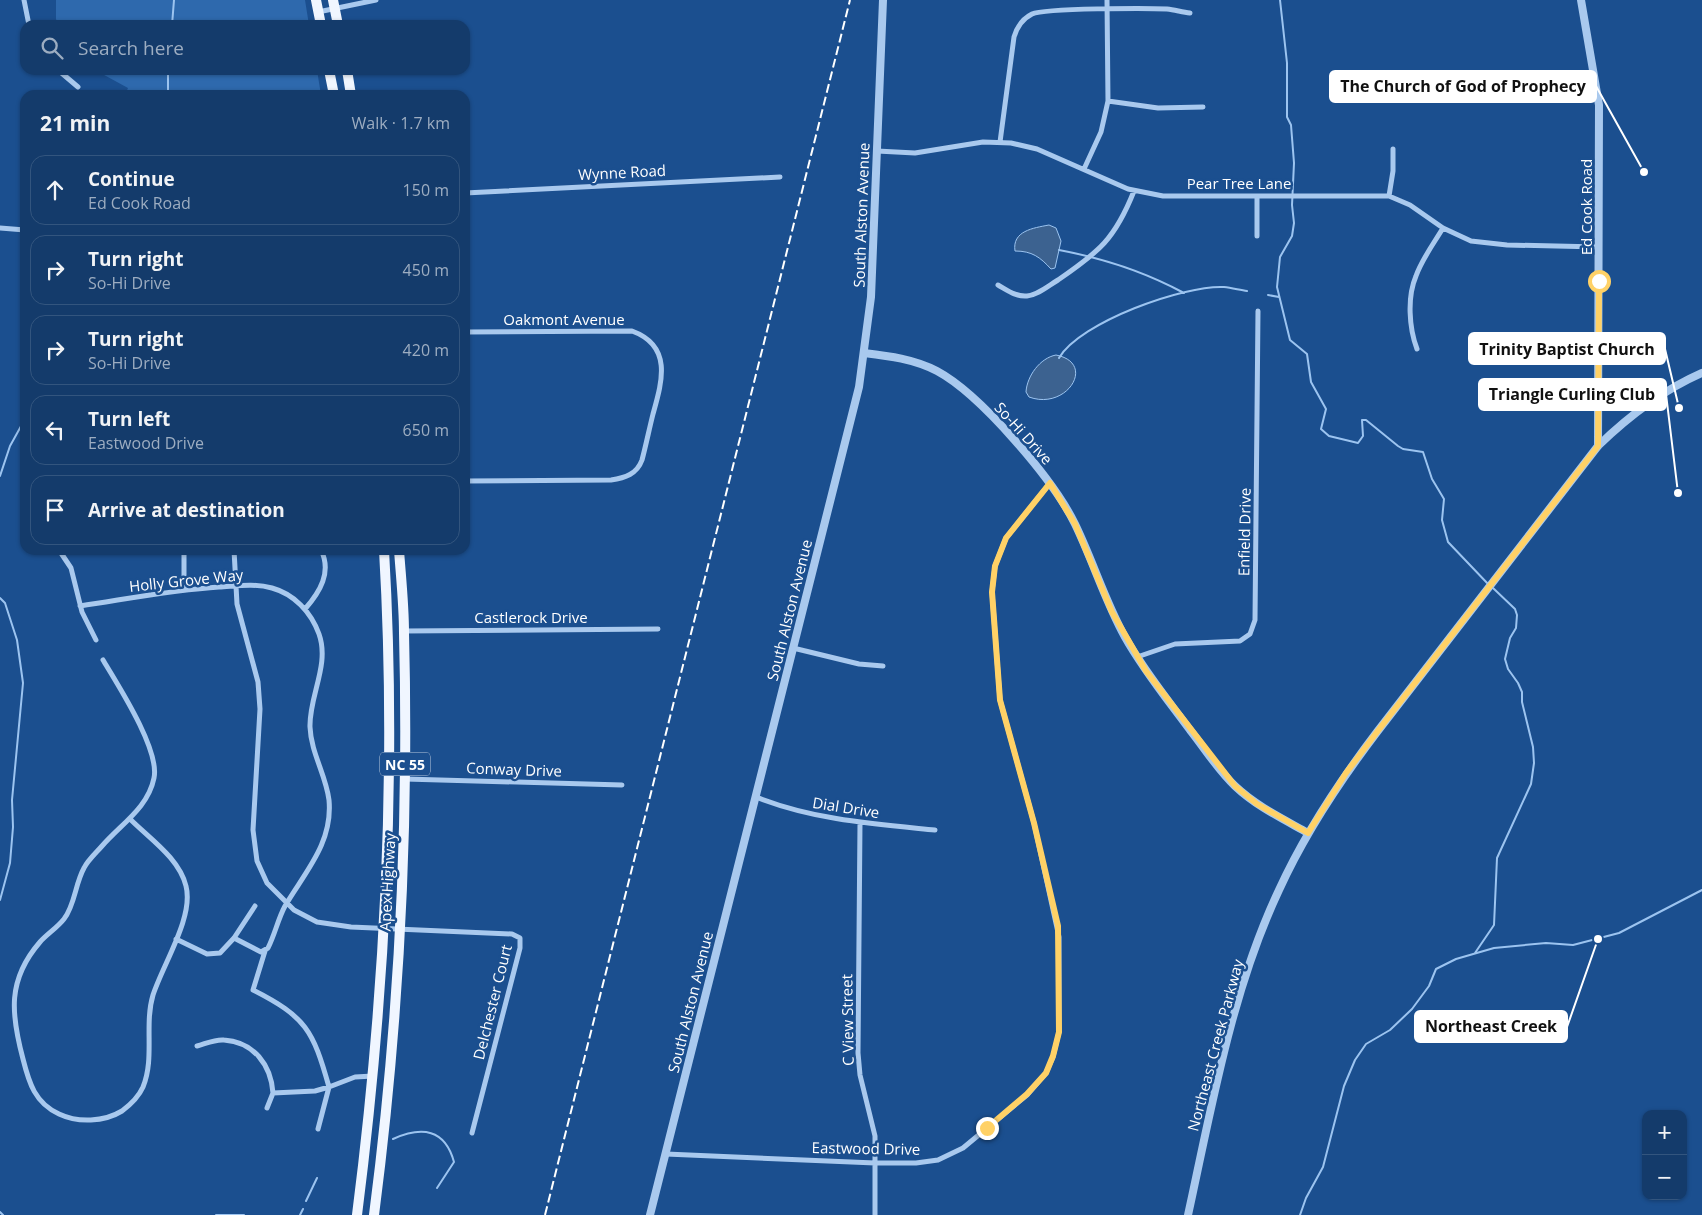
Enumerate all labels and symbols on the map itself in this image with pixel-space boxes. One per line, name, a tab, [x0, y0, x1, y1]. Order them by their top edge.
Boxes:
callout: The Church of God of Prophecy	[1330, 71, 1596, 102]
text: The Church of God of Prophecy	[1340, 75, 1587, 97]
street label: South Alston Avenue	[848, 142, 874, 288]
street label: Ed Cook Road	[1576, 159, 1596, 255]
street label: Wynne Road	[578, 160, 666, 184]
street label: Pear Tree Lane	[1187, 173, 1291, 193]
route start	[1588, 270, 1611, 293]
street label: Oakmont Avenue	[503, 309, 625, 329]
callout: Trinity Baptist Church	[1469, 333, 1665, 364]
text: Trinity Baptist Church	[1479, 338, 1655, 360]
callout: Triangle Curling Club	[1479, 379, 1666, 410]
text: Triangle Curling Club	[1489, 383, 1655, 405]
street label: So-Hi Drive	[991, 397, 1057, 469]
street label: Enfield Drive	[1233, 488, 1255, 576]
street label: South Alston Avenue	[762, 537, 816, 683]
street label: Holly Grove Way	[128, 564, 245, 596]
street label: Castlerock Drive	[474, 607, 588, 627]
road number: NC 55	[380, 752, 430, 776]
street label: Conway Drive	[466, 757, 562, 781]
street label: Dial Drive	[811, 792, 881, 822]
street label: Apex Highway	[374, 832, 400, 932]
street label: South Alston Avenue	[663, 929, 717, 1075]
street label: Delchester Court	[468, 942, 516, 1062]
street label: Northeast Creek Parkway	[1182, 956, 1248, 1133]
street label: C View Street	[836, 974, 858, 1066]
callout: Northeast Creek	[1415, 1011, 1567, 1042]
text: Northeast Creek	[1425, 1015, 1557, 1037]
route end	[976, 1117, 999, 1140]
street label: Eastwood Drive	[812, 1137, 920, 1159]

